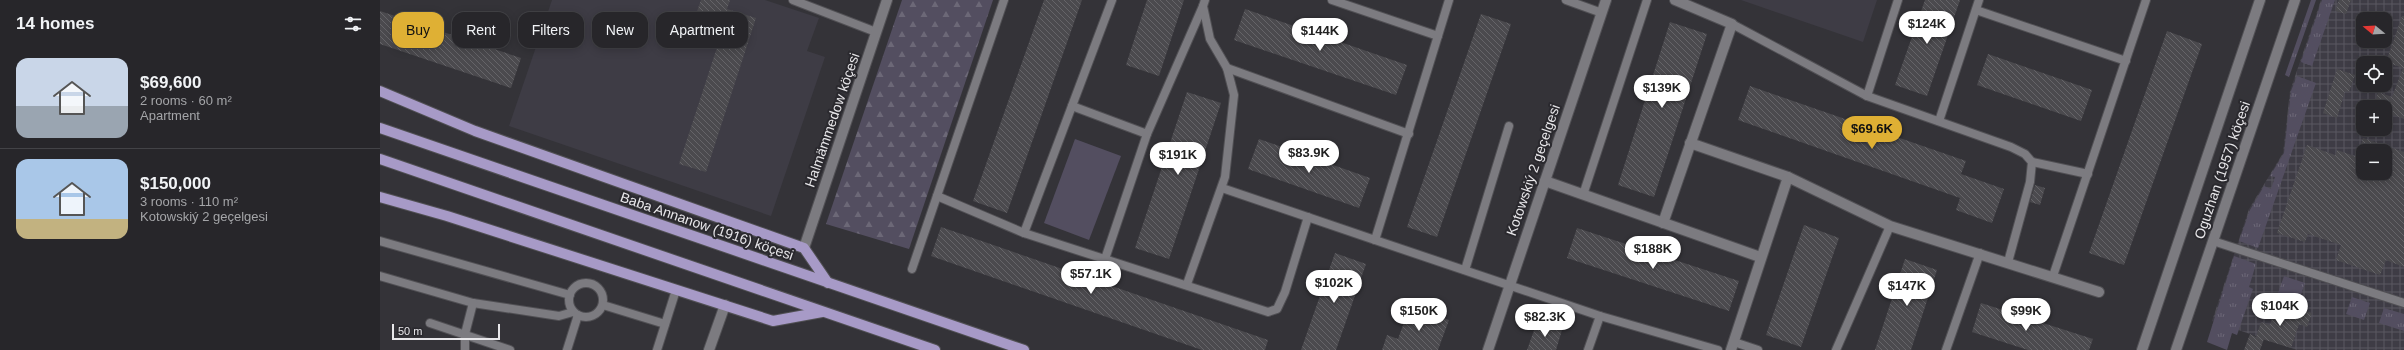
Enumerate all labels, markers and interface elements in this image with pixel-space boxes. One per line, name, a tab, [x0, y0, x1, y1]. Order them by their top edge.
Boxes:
pin: $124K	[1899, 11, 1955, 45]
chip: Buy	[392, 12, 444, 48]
chip: Rent	[452, 12, 510, 48]
chip: Filters	[518, 12, 584, 48]
chip: New	[592, 12, 648, 48]
chip: Apartment	[656, 12, 748, 48]
north arrow	[2356, 12, 2392, 48]
map controls	[2356, 12, 2392, 180]
icon: filters	[342, 13, 364, 35]
text: 14 homes	[16, 14, 94, 33]
text: $124K	[1908, 16, 1946, 31]
pin: $144K	[1292, 18, 1348, 52]
text: $144K	[1301, 23, 1339, 38]
street label: Halmämmedow köçesi	[802, 51, 862, 189]
button: locate	[2356, 56, 2392, 92]
text: $69,600	[140, 73, 201, 92]
icon: home	[48, 74, 96, 122]
pin: $139K	[1634, 75, 1690, 109]
text: $139K	[1643, 80, 1681, 95]
text: 2 rooms · 60 m²	[140, 93, 232, 108]
street label: Oguzhan (1957) köçesi	[2191, 99, 2253, 241]
button: +	[2356, 100, 2392, 136]
street label: Kotowskiý 2 geçelgesi	[1503, 102, 1563, 238]
text: Apartment	[140, 108, 200, 123]
pin: $69.6K	[1839, 116, 1905, 150]
text: $69.6K	[1851, 121, 1893, 136]
pin: $83.9K	[1276, 140, 1342, 174]
pin: $191K	[1150, 142, 1206, 176]
button: −	[2356, 144, 2392, 180]
text: $83.9K	[1288, 145, 1330, 160]
text: $191K	[1159, 147, 1197, 162]
text: $150,000	[140, 174, 211, 193]
icon: home	[48, 175, 96, 223]
street label: Baba Annanow (1916) köçesi	[618, 189, 796, 263]
text: 3 rooms · 110 m²	[140, 194, 238, 209]
text: Kotowskiý 2 geçelgesi	[140, 209, 268, 224]
pin: $188K	[1625, 236, 1681, 270]
text: $188K	[1634, 241, 1672, 256]
pin: $57.1K	[1058, 261, 1124, 295]
text: $57.1K	[1070, 266, 1112, 281]
pin: $102K	[1306, 270, 1362, 304]
pin: $147K	[1879, 273, 1935, 307]
text: $102K	[1315, 275, 1353, 290]
text: $147K	[1888, 278, 1926, 293]
pin: $104K	[2252, 293, 2308, 327]
pin: $150K	[1391, 298, 1447, 332]
pin: $99K	[2002, 298, 2050, 332]
text: $104K	[2261, 298, 2299, 313]
text: $150K	[1400, 303, 1438, 318]
text: $99K	[2010, 303, 2042, 318]
pin: $82.3K	[1512, 304, 1578, 338]
text: $82.3K	[1524, 309, 1566, 324]
scale bar	[392, 322, 500, 341]
text: 50 m	[398, 325, 422, 337]

